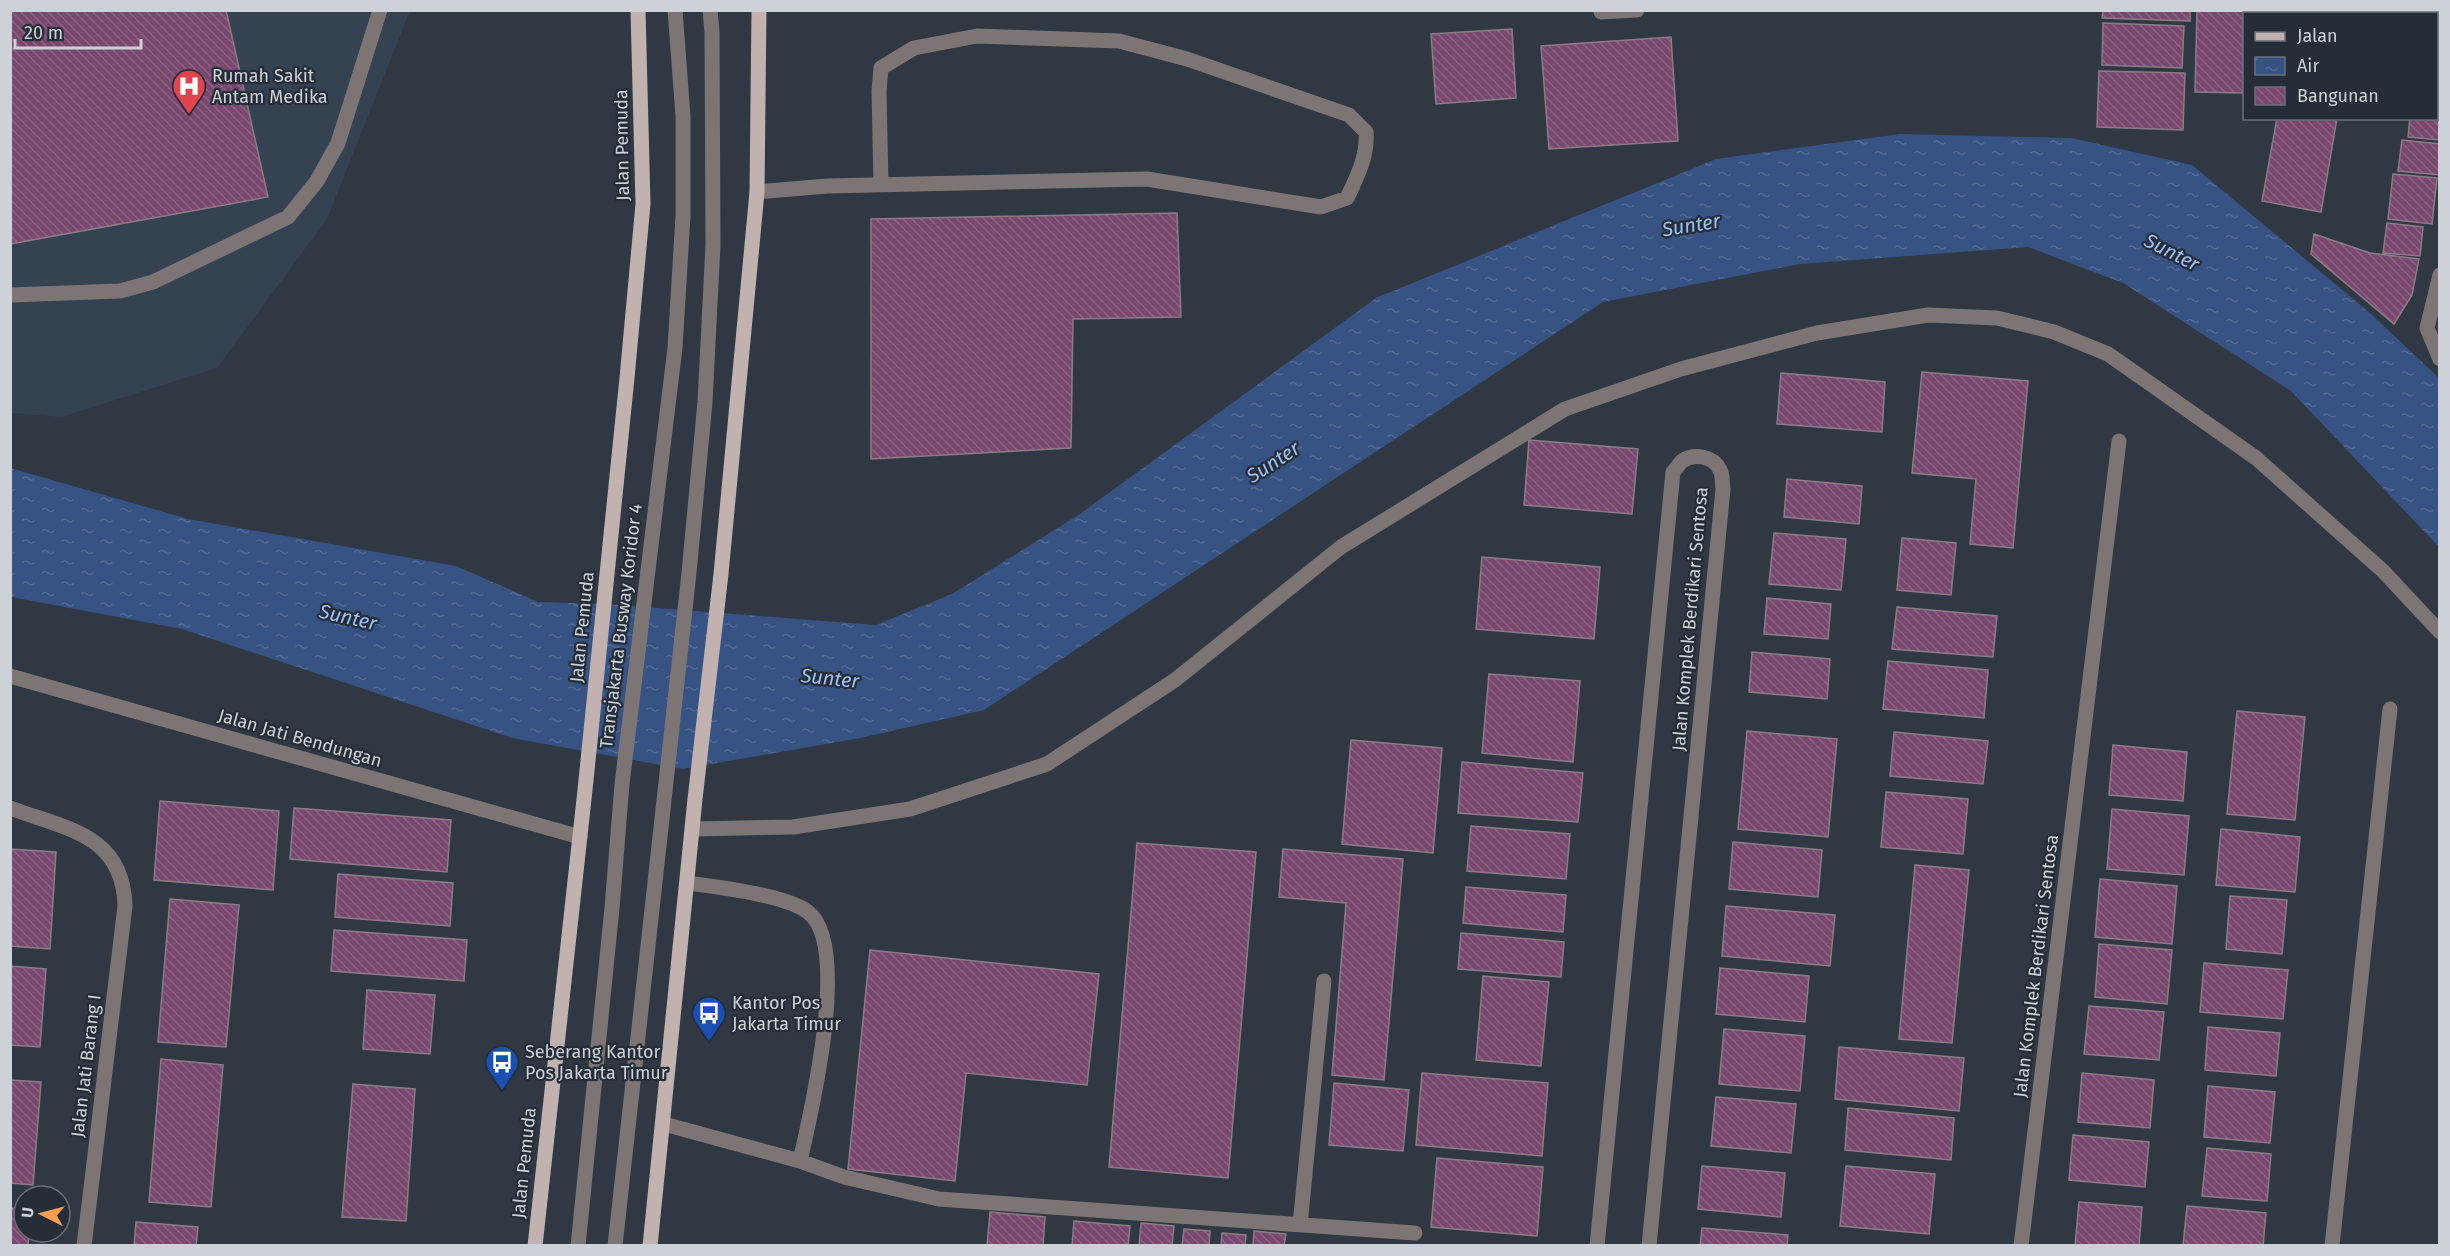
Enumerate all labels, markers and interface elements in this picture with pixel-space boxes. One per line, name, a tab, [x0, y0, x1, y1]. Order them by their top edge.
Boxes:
scale bar	[15, 12, 141, 50]
legend	[2243, 12, 2438, 120]
text: 20 m	[24, 22, 63, 44]
text: Jalan	[2297, 25, 2338, 47]
text: Air	[2297, 55, 2319, 77]
place label: Rumah Sakit Antam Medika	[212, 65, 328, 108]
hospital icon: Rumah Sakit Antam Medika	[171, 68, 207, 115]
text: Bangunan	[2297, 85, 2379, 107]
street label: Jalan Pemuda	[610, 89, 634, 201]
water label: Sunter	[1659, 208, 1723, 242]
water label: Sunter	[2140, 228, 2205, 277]
water label: Sunter	[1241, 435, 1305, 489]
street label: Jalan Komplek Berdikari Sentosa	[1668, 486, 1712, 752]
street label: Transjakarta Busway Koridor 4	[595, 502, 647, 750]
street label: Jalan Pemuda	[565, 570, 599, 684]
water label: Sunter	[316, 598, 381, 636]
water label: Sunter	[799, 663, 862, 693]
street label: Jalan Jati Bendungan	[216, 704, 384, 772]
street label: Jalan Komplek Berdikari Sentosa	[2009, 833, 2063, 1099]
place label: Kantor Pos Jakarta Timur	[732, 992, 841, 1035]
street label: Jalan Jati Barang I	[66, 993, 106, 1139]
bus stop icon: Kantor Pos Jakarta Timur	[691, 995, 727, 1042]
place label: Seberang Kantor Pos Jakarta Timur	[525, 1041, 668, 1084]
bus stop icon: Seberang Kantor Pos Jakarta Timur	[484, 1044, 520, 1091]
street label: Jalan Pemuda	[507, 1106, 541, 1220]
north arrow	[12, 1184, 72, 1244]
text: U	[18, 1206, 38, 1219]

